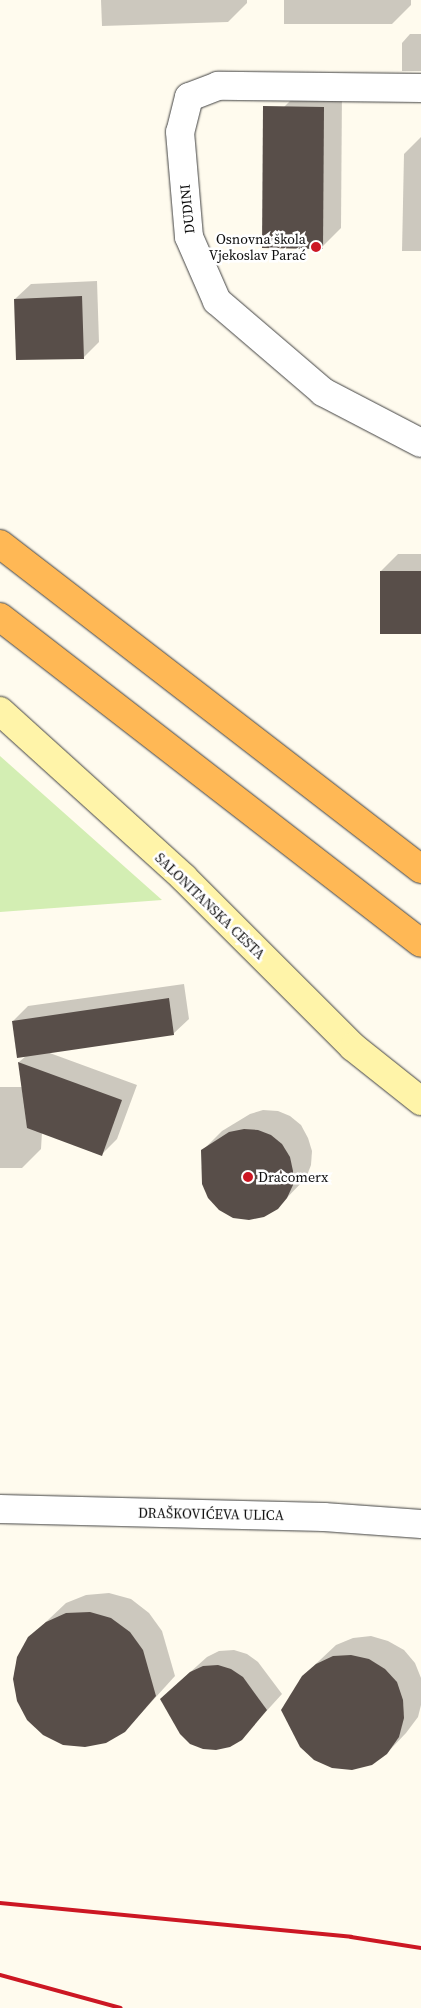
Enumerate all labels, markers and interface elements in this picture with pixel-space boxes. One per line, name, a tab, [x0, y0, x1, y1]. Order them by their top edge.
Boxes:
street label: DUDINI	[176, 183, 198, 235]
place label: Osnovna škola Vjekoslav Parać	[209, 231, 306, 264]
marker: Osnovna škola Vjekoslav Parać	[310, 241, 322, 253]
street label: SALONITANSKA CESTA	[152, 849, 268, 963]
place label: Dracomerx	[258, 1169, 328, 1185]
marker: Dracomerx	[242, 1171, 254, 1183]
street label: DRAŠKOVIĆEVA ULICA	[138, 1504, 284, 1524]

